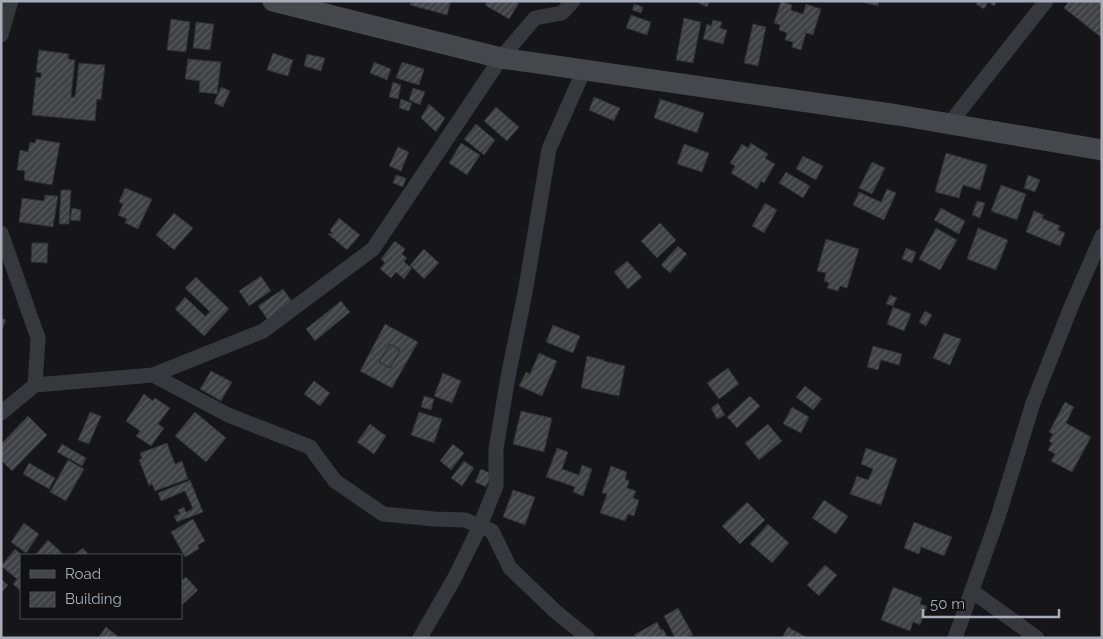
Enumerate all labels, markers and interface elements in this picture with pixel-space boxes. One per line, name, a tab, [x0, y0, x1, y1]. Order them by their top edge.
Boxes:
legend	[20, 554, 182, 619]
text: Road	[65, 565, 101, 583]
scale bar	[923, 586, 1059, 618]
text: Building	[65, 590, 122, 608]
text: 50 m	[930, 595, 965, 613]

